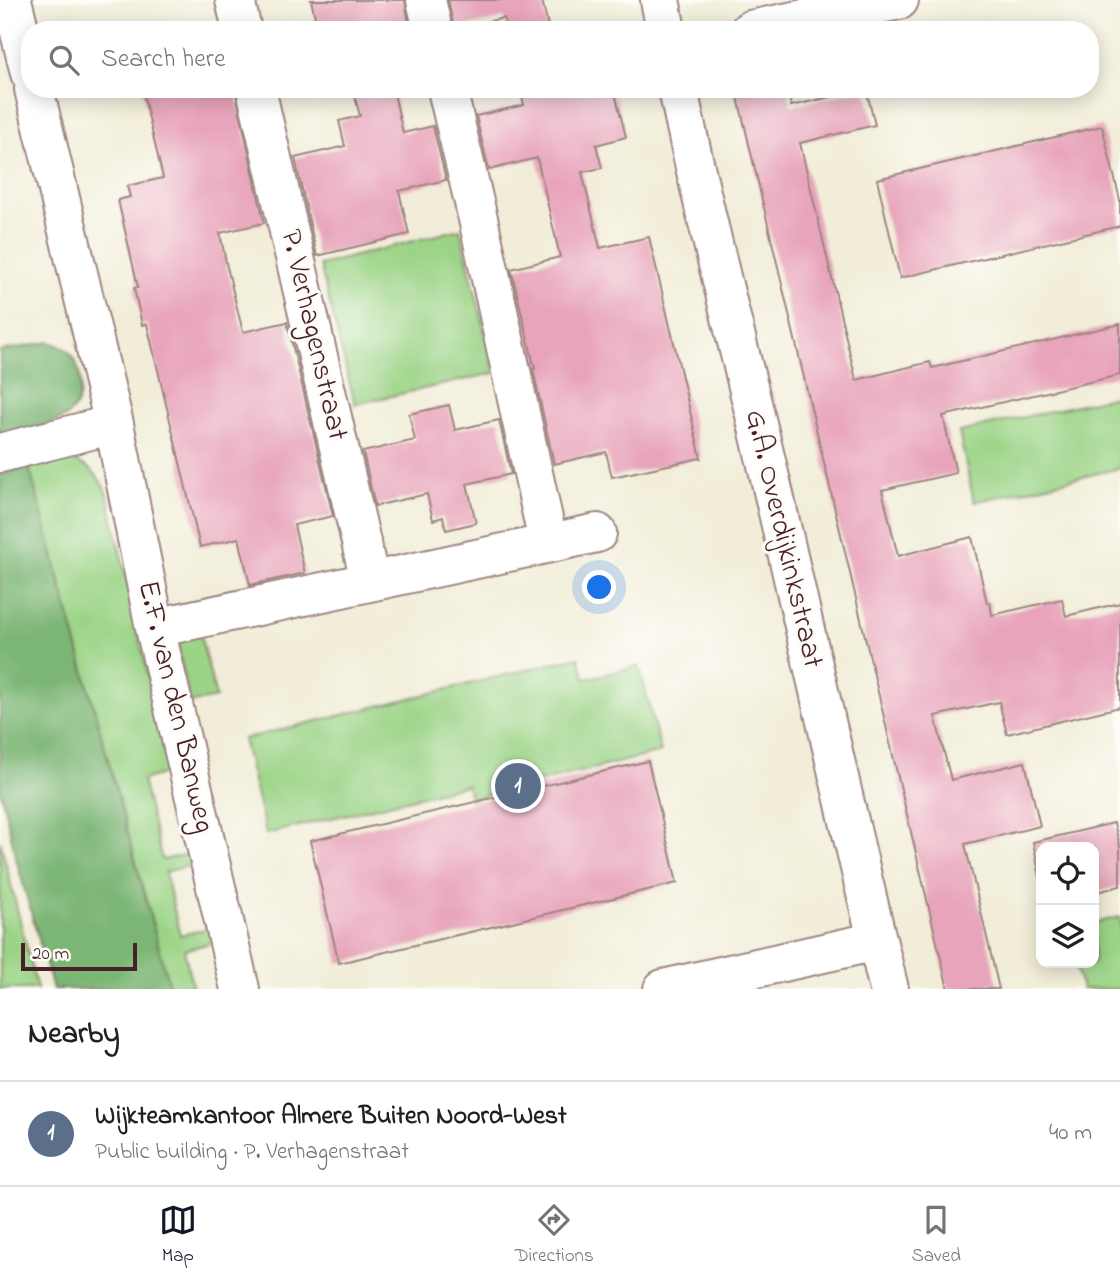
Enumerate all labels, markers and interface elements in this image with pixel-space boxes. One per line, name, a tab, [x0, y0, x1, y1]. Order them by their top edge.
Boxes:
search box	[21, 21, 1099, 98]
icon: search	[45, 41, 83, 79]
text: Search here	[101, 41, 226, 79]
street label: P. Verhagenstraat	[267, 225, 359, 445]
street label: G.A. Overdijkinkstraat	[732, 406, 834, 672]
your location	[582, 570, 616, 604]
street label: E.F. van den Banweg	[125, 576, 225, 838]
pin: 1	[495, 760, 541, 812]
map controls	[1036, 842, 1099, 968]
button: locate	[1036, 842, 1099, 905]
button: layers	[1036, 905, 1099, 968]
scale bar	[21, 940, 136, 972]
text: 20 m	[32, 941, 69, 968]
text: Nearby	[28, 1013, 120, 1057]
text: Wijkteamkantoor Almere Buiten Noord-West	[95, 1098, 567, 1136]
text: 1	[47, 1117, 55, 1150]
text: 40 m	[1049, 1117, 1092, 1150]
text: Public building · P. Verhagenstraat	[95, 1136, 409, 1169]
tab: Map	[159, 1201, 197, 1270]
tab: Directions	[515, 1201, 594, 1270]
tab: Saved	[912, 1201, 961, 1270]

